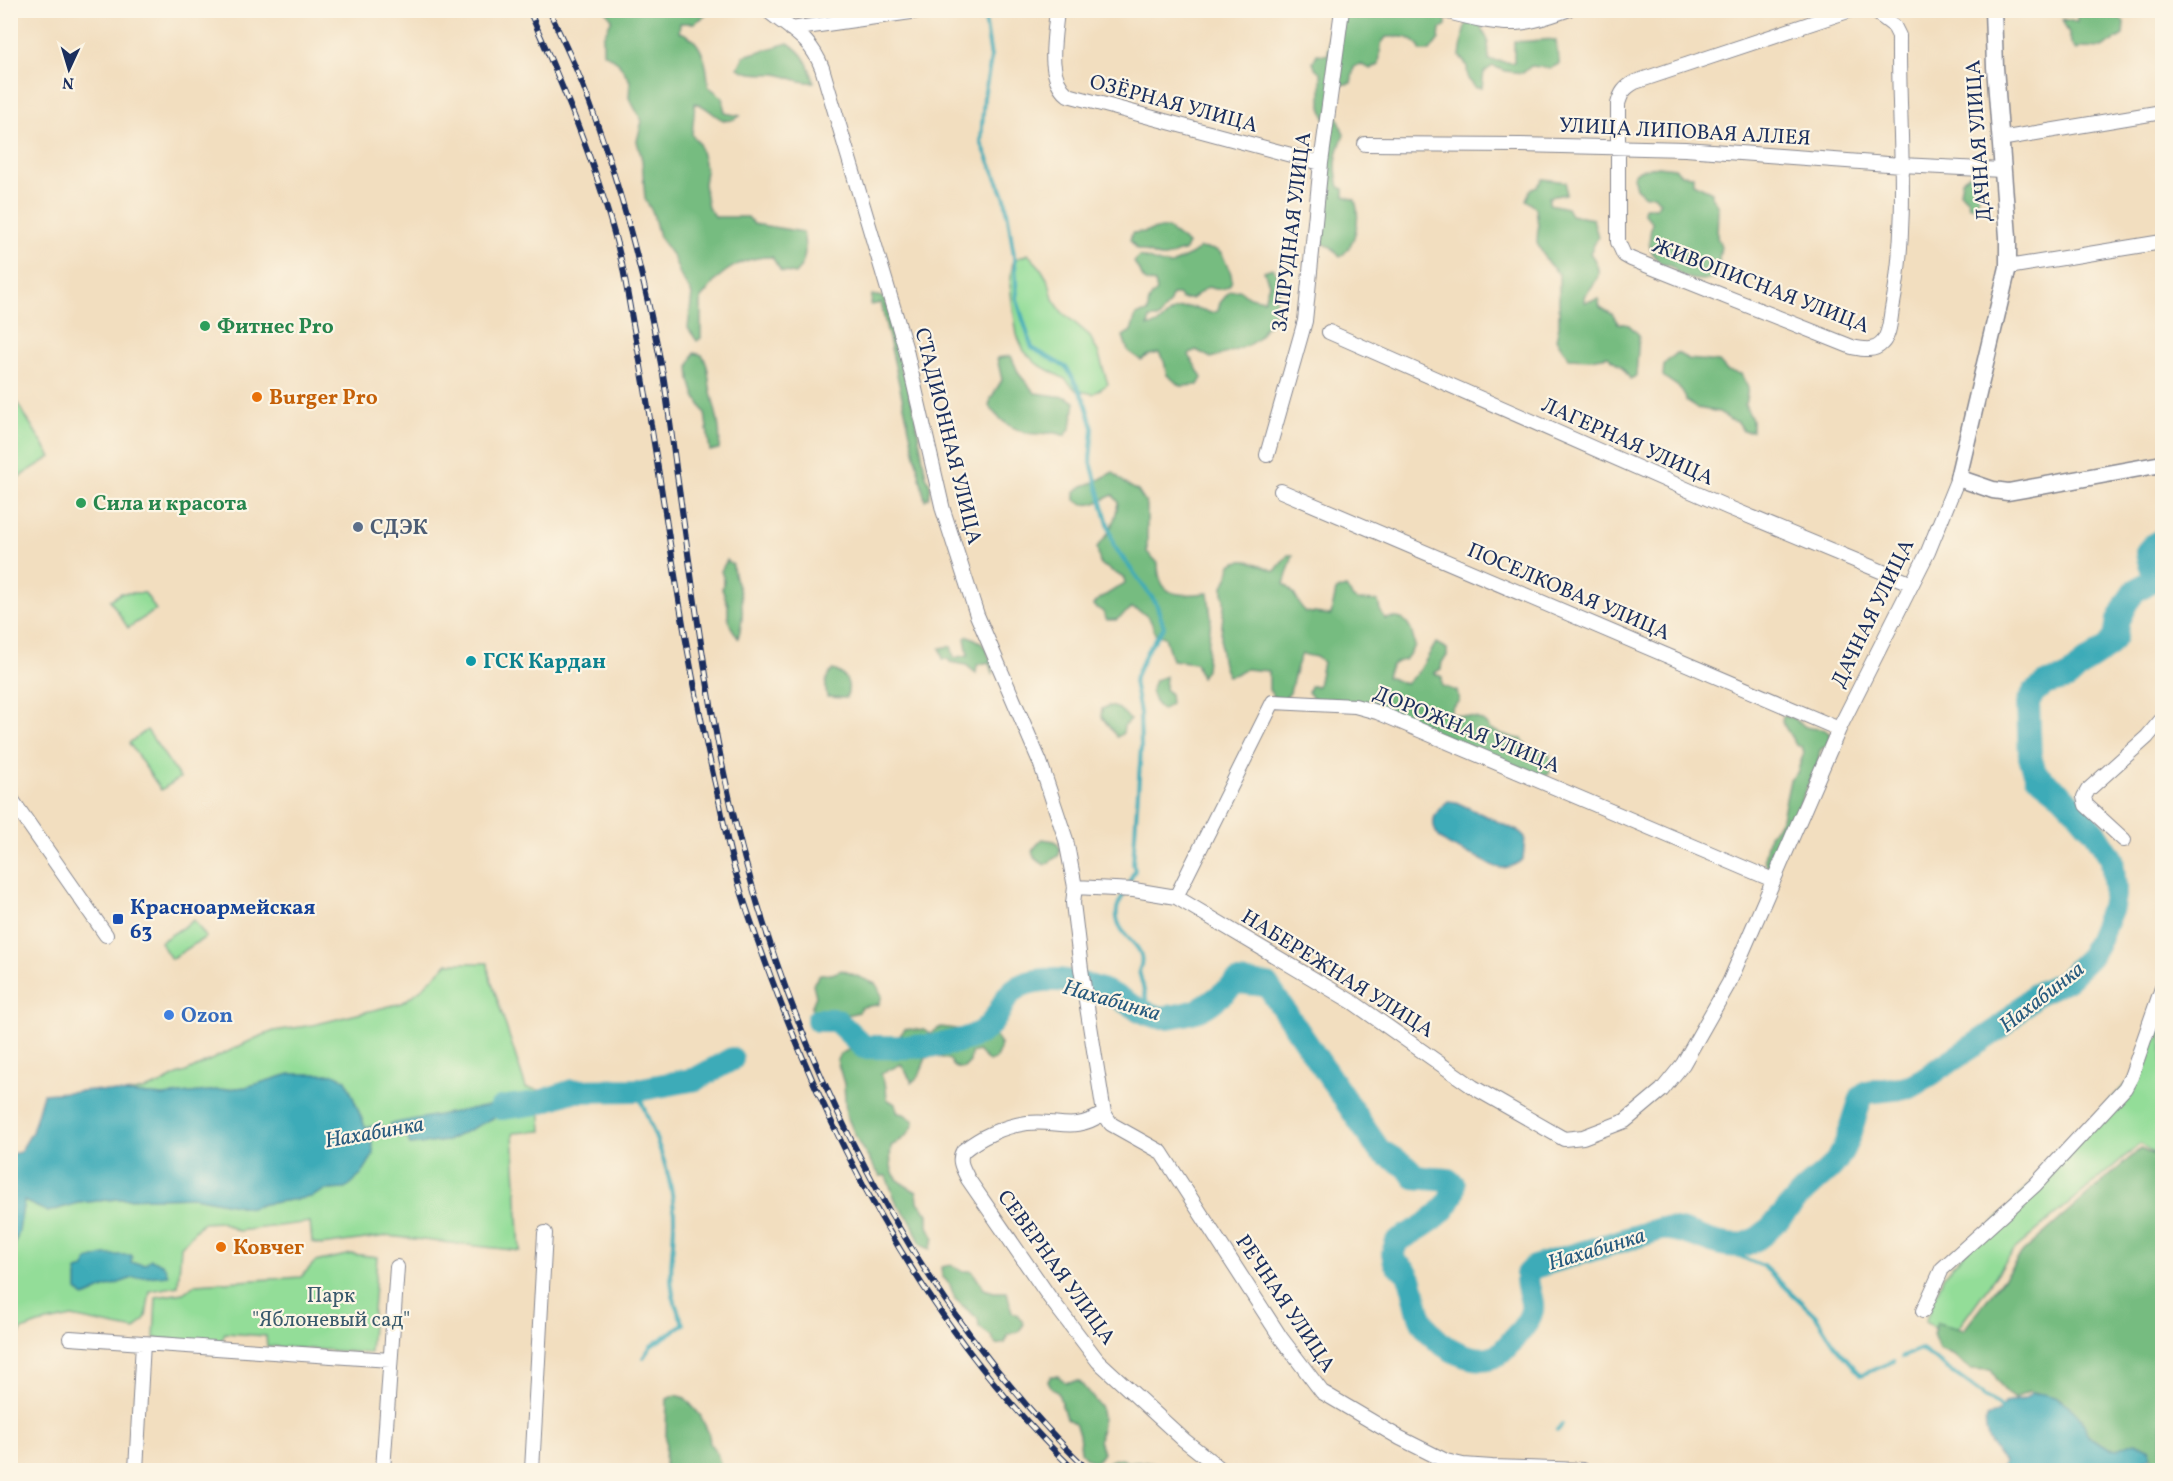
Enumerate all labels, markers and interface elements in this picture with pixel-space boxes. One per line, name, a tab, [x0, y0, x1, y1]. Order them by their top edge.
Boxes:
north arrow	[39, 39, 99, 99]
street label: ДАЧНАЯ УЛИЦА	[1959, 59, 2000, 223]
street label: ОЗЁРНАЯ УЛИЦА	[1086, 68, 1261, 141]
text: N	[61, 71, 75, 93]
street label: УЛИЦА ЛИПОВАЯ АЛЛЕЯ	[1558, 111, 1812, 154]
street label: ЗАПРУДНАЯ УЛИЦА	[1266, 130, 1319, 334]
street label: ЖИВОПИСНАЯ УЛИЦА	[1648, 232, 1874, 341]
place label: Фитнес Pro	[217, 313, 334, 342]
marker: Фитнес Pro	[198, 319, 212, 333]
street label: СТАДИОННАЯ УЛИЦА	[907, 325, 989, 548]
place label: Burger Pro	[269, 384, 378, 413]
marker: Burger Pro	[250, 390, 264, 404]
street label: ЛАГЕРНАЯ УЛИЦА	[1537, 391, 1718, 494]
place label: Сила и красота	[93, 490, 248, 519]
marker: Сила и красота	[74, 496, 88, 510]
place label: СДЭК	[370, 514, 428, 543]
marker: СДЭК	[351, 520, 365, 534]
street label: ДАЧНАЯ УЛИЦА	[1825, 534, 1922, 693]
street label: ПОСЕЛКОВАЯ УЛИЦА	[1462, 536, 1675, 648]
place label: ГСК Кардан	[483, 648, 606, 677]
marker: ГСК Кардан	[464, 654, 478, 668]
street label: ДОРОЖНАЯ УЛИЦА	[1369, 680, 1565, 781]
place label: Красноармейская 63	[130, 894, 316, 947]
street label: НАБЕРЕЖНАЯ УЛИЦА	[1235, 903, 1439, 1046]
marker: Красноармейская 63	[111, 912, 125, 926]
water label: Нахабинка	[1993, 955, 2092, 1041]
water label: Нахабинка	[1059, 973, 1164, 1030]
place label: Ozon	[181, 1002, 233, 1031]
marker: Ozon	[162, 1008, 176, 1022]
water label: Нахабинка	[322, 1109, 427, 1157]
street label: СЕВЕРНАЯ УЛИЦА	[990, 1184, 1122, 1351]
water label: Нахабинка	[1544, 1221, 1649, 1280]
street label: РЕЧНАЯ УЛИЦА	[1228, 1229, 1342, 1379]
place label: Ковчег	[233, 1234, 304, 1263]
marker: Ковчег	[214, 1240, 228, 1254]
park label: Парк "Яблоневый сад"	[252, 1282, 410, 1335]

